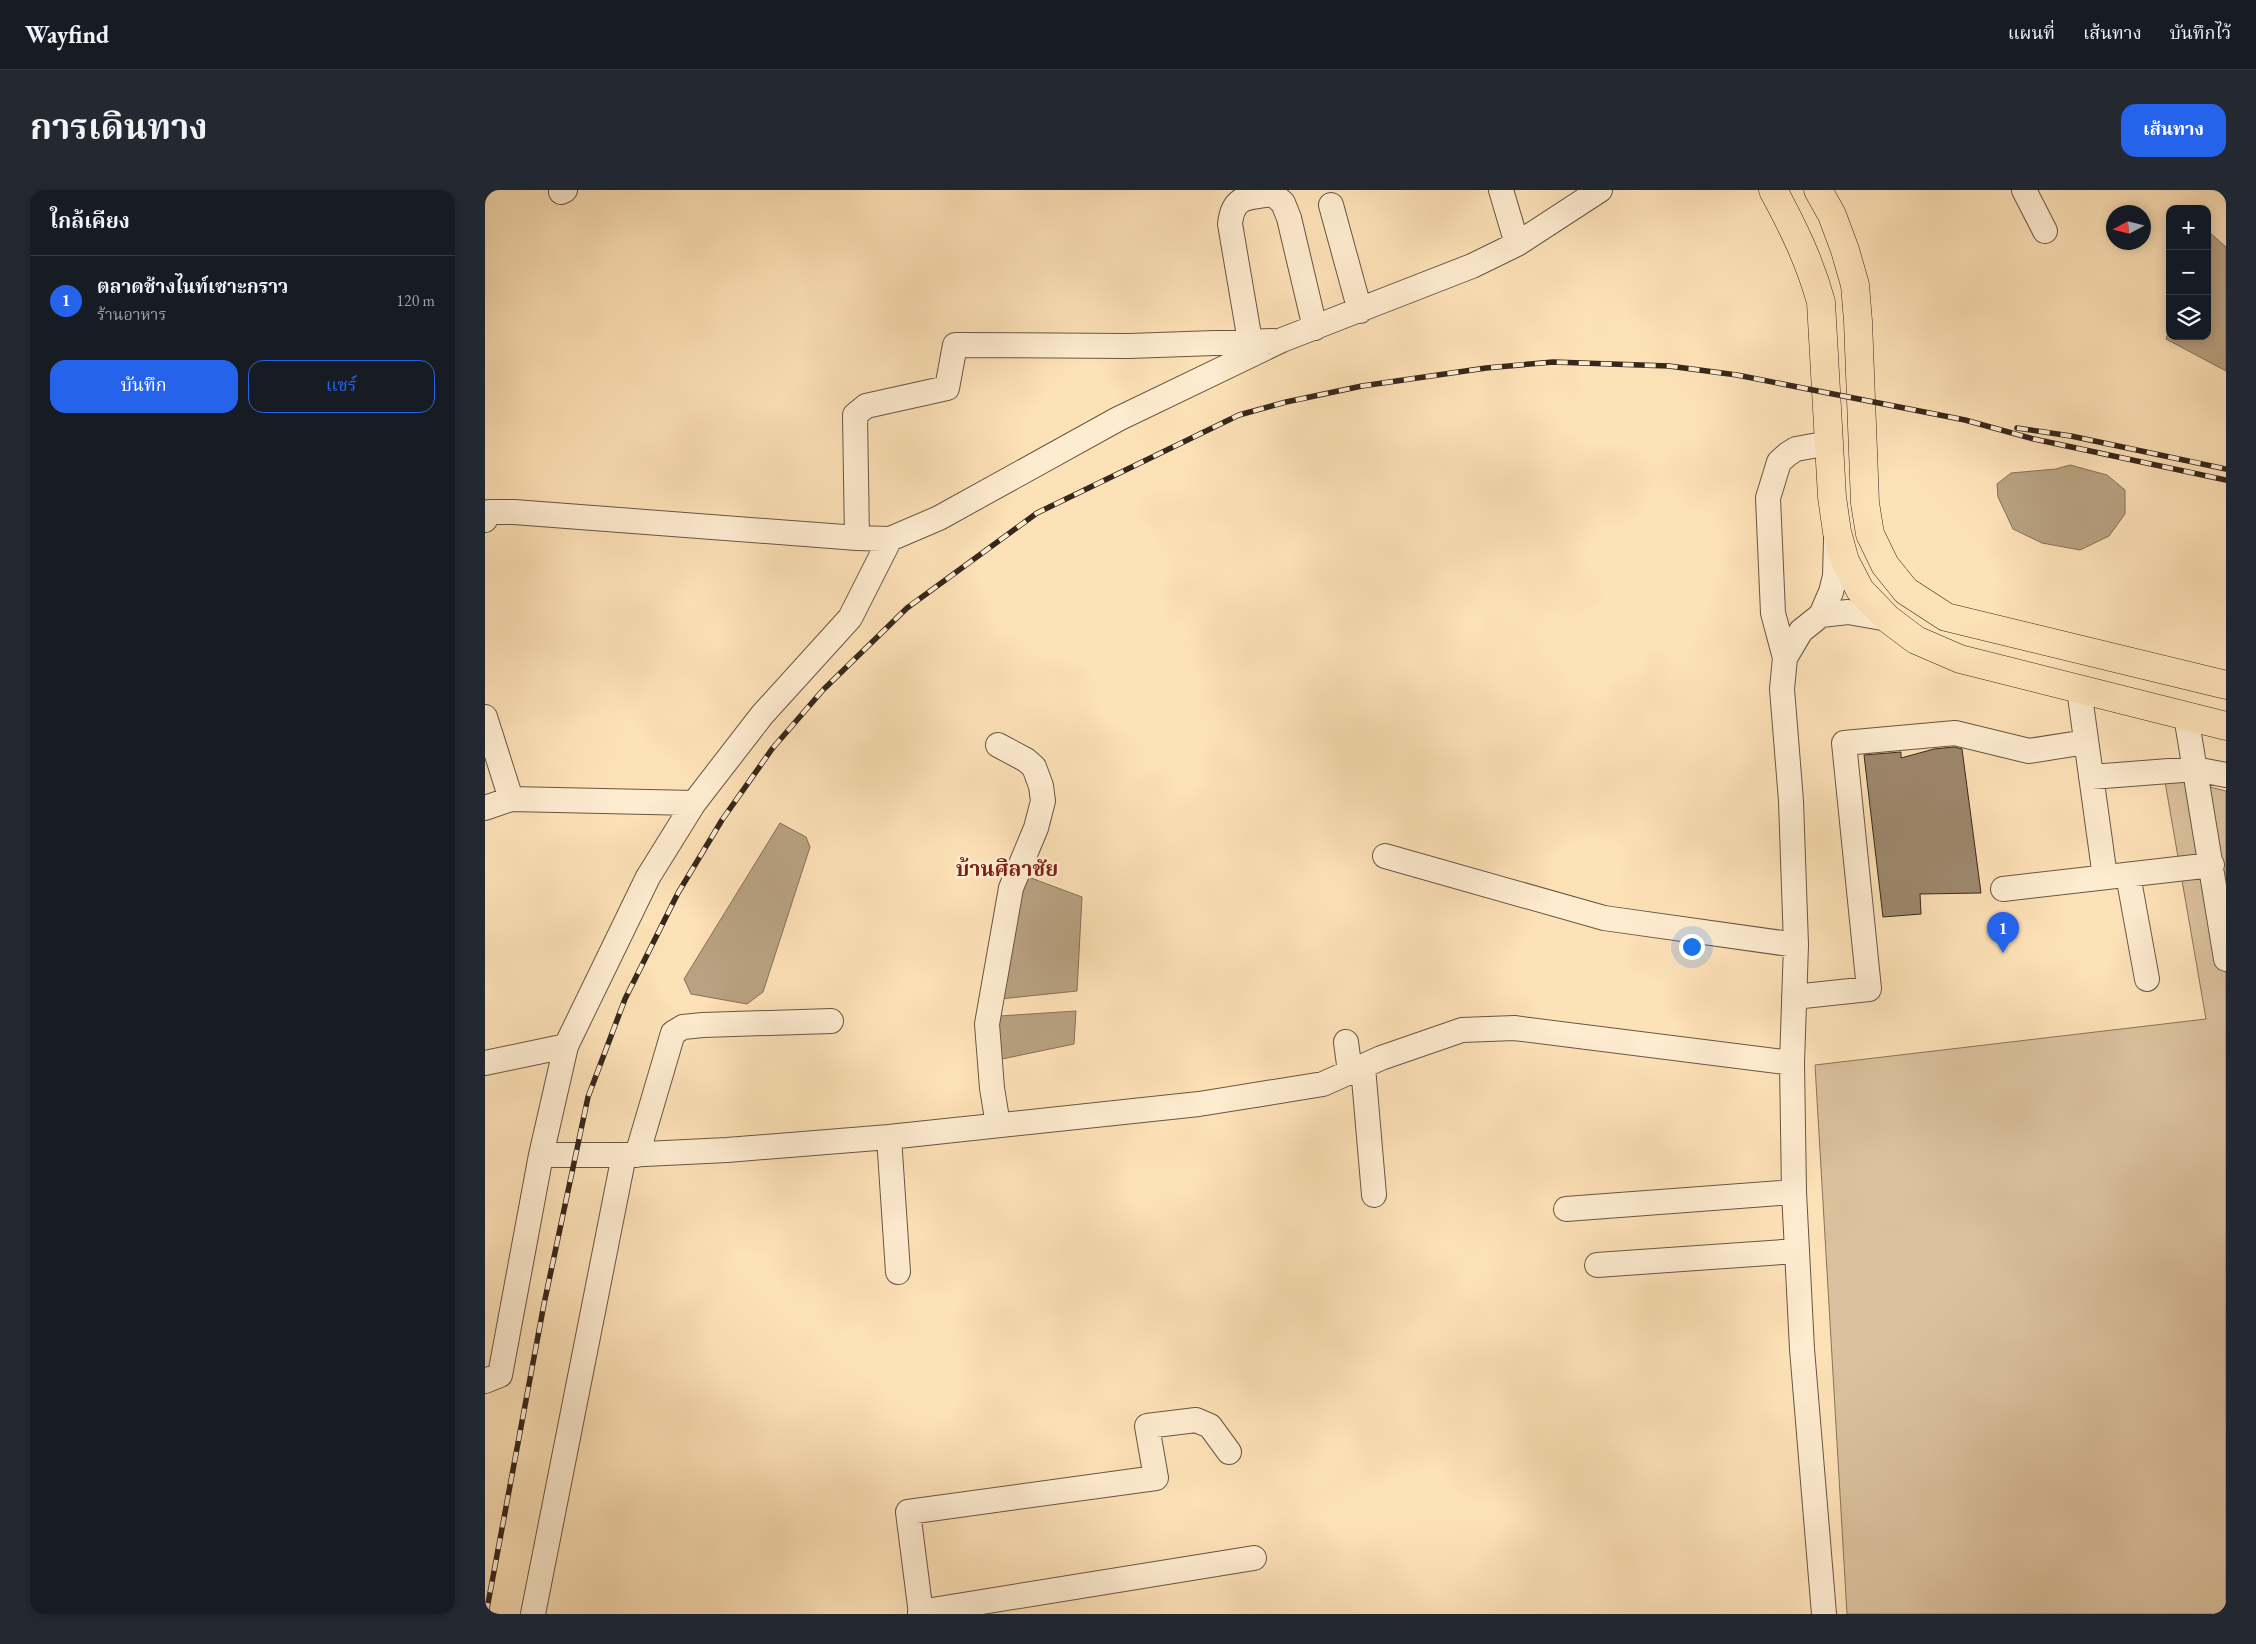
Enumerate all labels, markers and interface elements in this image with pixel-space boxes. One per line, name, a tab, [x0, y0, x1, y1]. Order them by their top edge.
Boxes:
text: Wayfind	[25, 19, 109, 50]
text: แผนที่	[2008, 21, 2055, 44]
text: เส้นทาง	[2083, 21, 2142, 44]
text: บันทึกไว้	[2170, 21, 2231, 44]
text: การเดินทาง	[30, 104, 208, 149]
button: เส้นทาง	[2121, 104, 2226, 157]
north arrow	[2106, 205, 2151, 250]
map controls	[2166, 205, 2211, 340]
button: +	[2166, 205, 2211, 250]
text: ใกล้เคียง	[50, 207, 130, 234]
button: −	[2166, 250, 2211, 295]
text: ตลาดช้างไนท์เซาะกราว	[97, 274, 288, 299]
text: 1	[62, 290, 70, 311]
text: 120 m	[396, 290, 435, 311]
button: layers	[2166, 295, 2211, 340]
text: ร้านอาหาร	[97, 304, 166, 325]
button: บันทึก	[50, 360, 238, 413]
button: แชร์	[248, 360, 435, 413]
district label: บ้านศิลาชัย	[956, 855, 1058, 882]
pin: 1	[1987, 912, 2019, 953]
your location	[1679, 934, 1705, 960]

